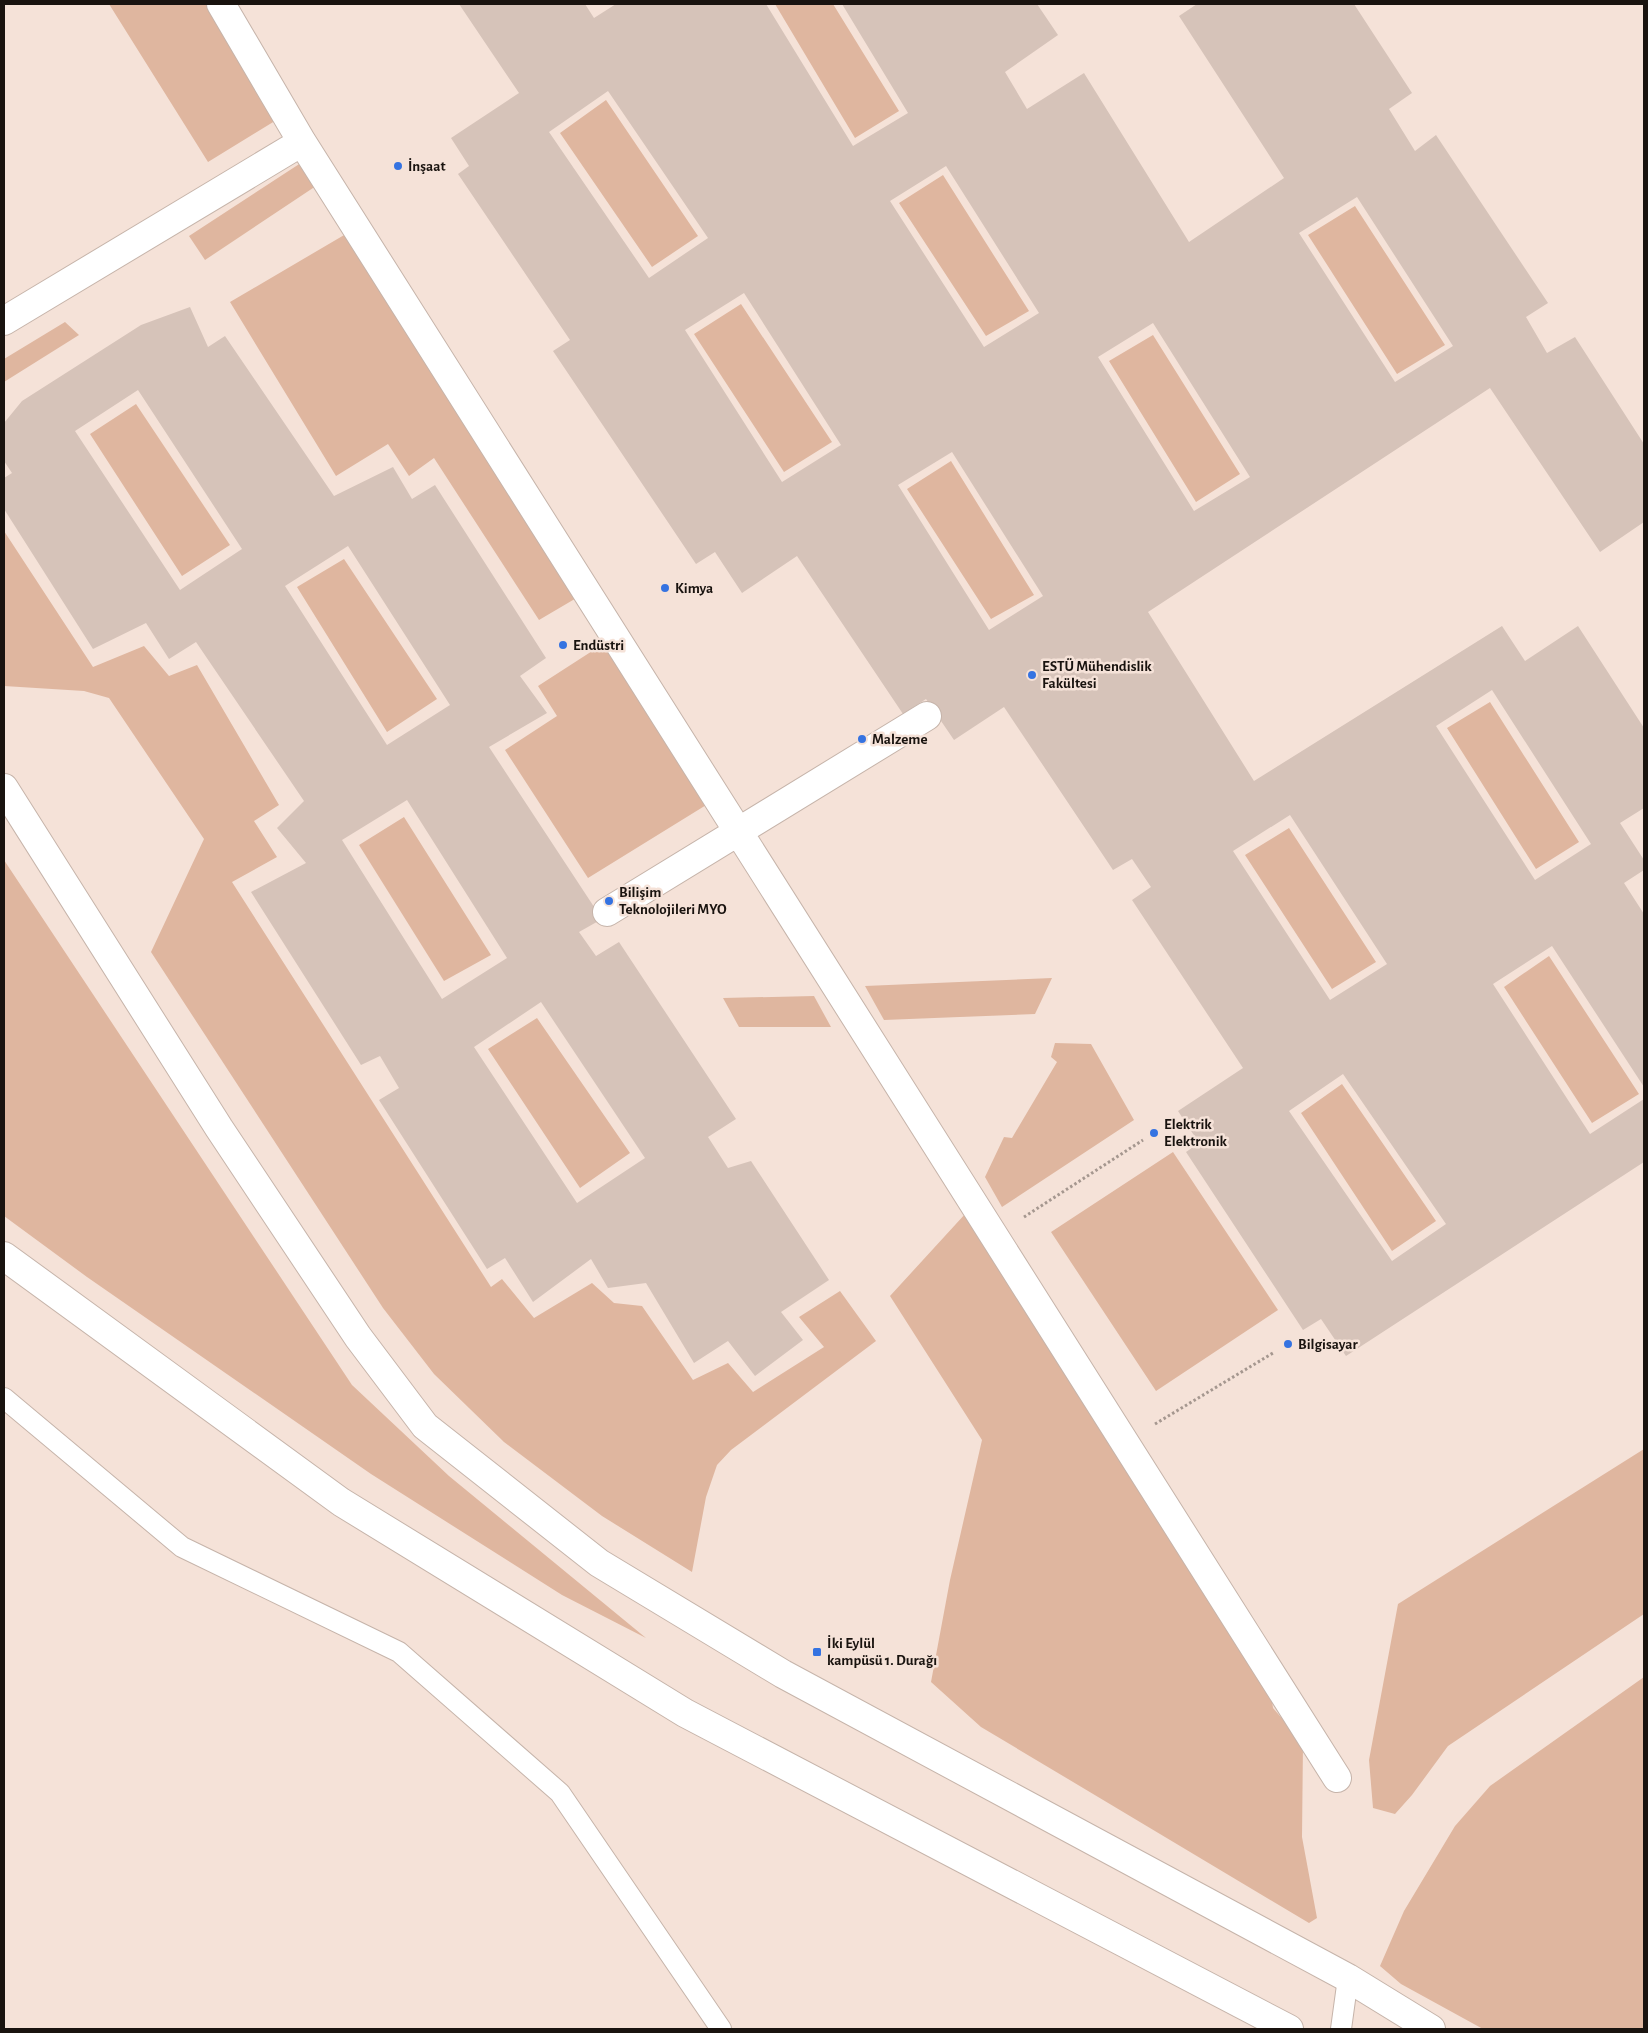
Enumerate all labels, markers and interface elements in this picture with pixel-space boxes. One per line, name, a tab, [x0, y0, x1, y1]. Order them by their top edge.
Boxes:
place label: İnşaat	[408, 158, 446, 174]
marker: İnşaat	[392, 160, 404, 172]
place label: Kimya	[675, 581, 713, 596]
marker: Kimya	[659, 582, 671, 594]
place label: Endüstri	[573, 638, 624, 653]
marker: Endüstri	[557, 639, 569, 651]
place label: ESTÜ Mühendislik Fakültesi	[1042, 658, 1152, 691]
marker: ESTÜ Mühendislik Fakültesi	[1026, 669, 1038, 681]
place label: Malzeme	[872, 732, 928, 747]
marker: Malzeme	[856, 733, 868, 745]
place label: Bilişim Teknolojileri MYO	[619, 885, 727, 917]
marker: Bilişim Teknolojileri MYO	[603, 895, 615, 907]
place label: Elektrik Elektronik	[1164, 1117, 1228, 1149]
marker: Elektrik Elektronik	[1148, 1127, 1160, 1139]
place label: Bilgisayar	[1298, 1337, 1358, 1352]
marker: Bilgisayar	[1282, 1338, 1294, 1350]
place label: İki Eylül kampüsü 1. Durağı	[827, 1635, 937, 1668]
marker: İki Eylül kampüsü 1. Durağı	[811, 1646, 823, 1658]

